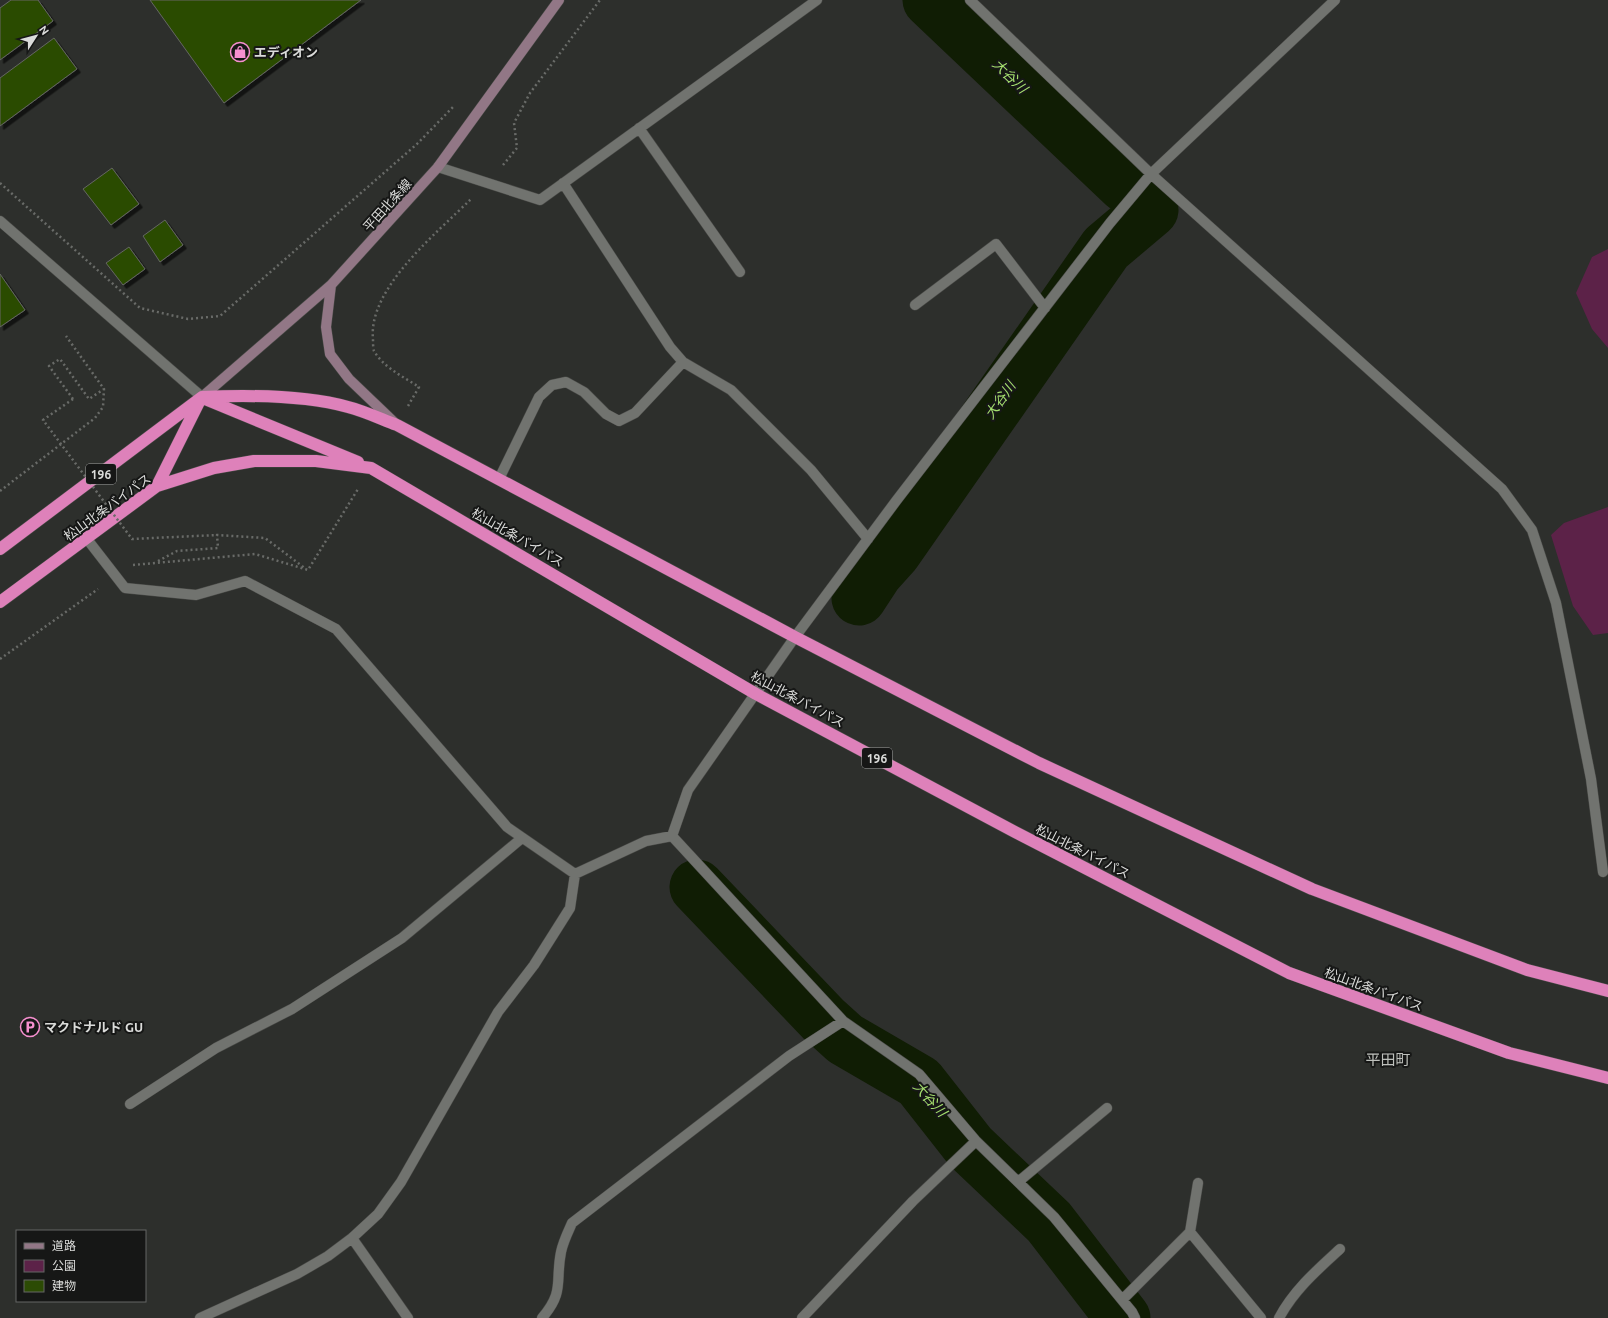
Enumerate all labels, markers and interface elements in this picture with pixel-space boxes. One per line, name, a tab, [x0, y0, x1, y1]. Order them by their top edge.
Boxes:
north arrow	[16, 16, 56, 56]
text: N	[37, 23, 51, 37]
shop icon: エディオン	[229, 41, 251, 63]
place label: エディオン	[254, 45, 318, 59]
water label: 大谷川	[989, 56, 1032, 98]
street label: 平田北条線	[360, 176, 414, 234]
water label: 大谷川	[981, 377, 1020, 422]
road number: 196	[86, 464, 116, 484]
street label: 松山北条バイパス	[61, 471, 153, 543]
street label: 松山北条バイパス	[470, 505, 566, 569]
street label: 松山北条バイパス	[749, 668, 847, 730]
road number: 196	[862, 748, 892, 768]
street label: 松山北条バイパス	[1034, 821, 1132, 881]
street label: 松山北条バイパス	[1323, 965, 1425, 1013]
parking icon: マクドナルド GU	[19, 1016, 41, 1038]
place label: マクドナルド GU	[44, 1020, 143, 1034]
district label: 平田町	[1365, 1051, 1411, 1068]
water label: 大谷川	[910, 1078, 951, 1121]
legend	[16, 1230, 146, 1302]
text: 道路	[52, 1239, 76, 1252]
text: 公園	[52, 1259, 76, 1272]
text: 建物	[52, 1279, 76, 1292]

